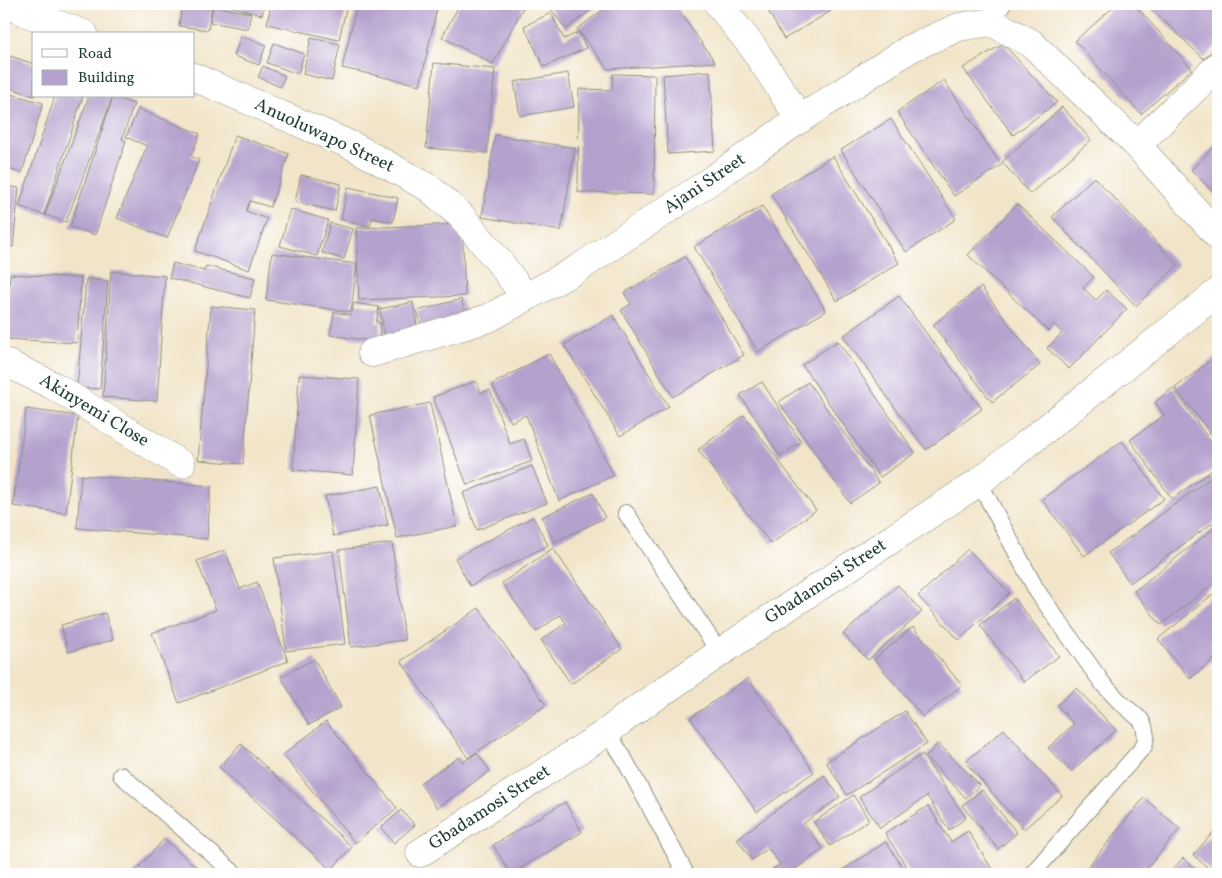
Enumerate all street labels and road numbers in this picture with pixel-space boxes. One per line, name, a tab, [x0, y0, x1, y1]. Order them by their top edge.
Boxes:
street label: Anuoluwapo Street	[250, 93, 398, 179]
street label: Ajani Street	[659, 147, 751, 221]
street label: Akinyemi Close	[34, 368, 154, 454]
street label: Gbadamosi Street	[760, 533, 892, 631]
street label: Gbadamosi Street	[424, 759, 556, 857]

